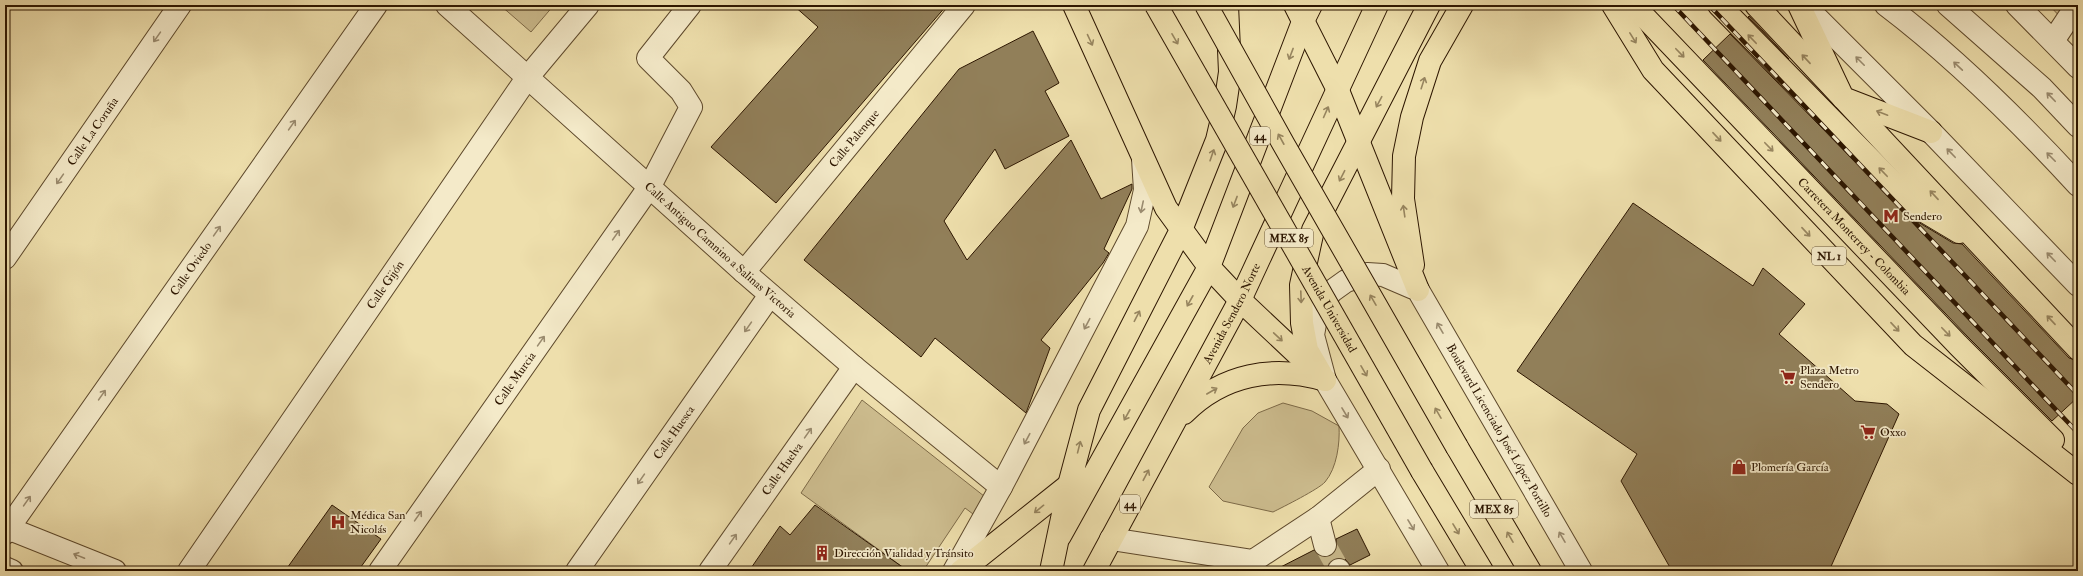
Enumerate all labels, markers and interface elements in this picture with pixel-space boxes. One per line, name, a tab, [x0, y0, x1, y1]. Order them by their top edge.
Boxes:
one-way arrow	[153, 31, 161, 42]
one-way arrow	[1630, 32, 1638, 44]
one-way arrow	[1172, 33, 1180, 45]
one-way arrow	[1087, 34, 1094, 46]
one-way arrow	[1748, 34, 1757, 44]
one-way arrow	[1286, 47, 1294, 59]
one-way arrow	[1675, 48, 1684, 58]
one-way arrow	[1802, 54, 1811, 64]
one-way arrow	[1855, 56, 1865, 66]
one-way arrow	[1953, 61, 1963, 71]
one-way arrow	[1419, 77, 1427, 89]
one-way arrow	[2047, 93, 2056, 103]
street label: Calle La Coruña	[64, 94, 123, 169]
one-way arrow	[1375, 96, 1382, 108]
street label: Calle Palenque	[826, 107, 883, 171]
one-way arrow	[1323, 107, 1331, 119]
one-way arrow	[1876, 109, 1888, 117]
one-way arrow	[288, 120, 296, 131]
road number: 44	[1250, 127, 1270, 145]
one-way arrow	[1712, 132, 1721, 143]
one-way arrow	[1276, 133, 1284, 145]
one-way arrow	[1765, 142, 1774, 152]
one-way arrow	[1947, 148, 1956, 158]
one-way arrow	[1208, 150, 1216, 162]
one-way arrow	[2046, 152, 2056, 162]
one-way arrow	[1878, 167, 1887, 177]
one-way arrow	[1337, 169, 1345, 181]
one-way arrow	[56, 173, 64, 184]
street label: Carretera Monterrey - Colombia	[1794, 175, 1914, 299]
street label: Calle Antiguo Camnino a Salinas Victoria	[641, 179, 800, 322]
one-way arrow	[1929, 190, 1938, 200]
one-way arrow	[1230, 195, 1238, 207]
one-way arrow	[1138, 200, 1146, 213]
one-way arrow	[1400, 205, 1408, 218]
metro station icon: Sendero	[1882, 207, 1900, 225]
place label: Sendero	[1903, 209, 1942, 224]
one-way arrow	[213, 226, 221, 237]
one-way arrow	[1801, 227, 1811, 237]
one-way arrow	[612, 229, 620, 240]
road number: MEX 85	[1265, 229, 1313, 247]
street label: Calle Oviedo	[167, 239, 215, 299]
road number: NL 1	[1812, 247, 1846, 265]
one-way arrow	[2046, 252, 2056, 262]
street label: Calle Gijón	[364, 258, 407, 312]
street label: Avenida Sendero Norte	[1199, 261, 1264, 368]
street label: Avenida Universidad	[1298, 262, 1360, 356]
one-way arrow	[1298, 290, 1305, 303]
one-way arrow	[1369, 294, 1377, 306]
one-way arrow	[1186, 295, 1193, 307]
one-way arrow	[1134, 310, 1141, 322]
one-way arrow	[2047, 315, 2056, 325]
one-way arrow	[1083, 318, 1090, 330]
one-way arrow	[744, 321, 752, 332]
one-way arrow	[1890, 321, 1899, 331]
one-way arrow	[1436, 322, 1444, 334]
one-way arrow	[1942, 327, 1951, 337]
one-way arrow	[1273, 332, 1284, 341]
one-way arrow	[537, 336, 545, 347]
street label: Boulevard Licenciado José López Portillo	[1443, 341, 1555, 520]
street label: Calle Murcia	[491, 348, 540, 409]
place label: Plaza Metro Sendero	[1800, 363, 1859, 392]
one-way arrow	[1361, 365, 1369, 377]
supermarket icon: Plaza Metro Sendero	[1779, 368, 1797, 386]
one-way arrow	[1206, 387, 1218, 395]
one-way arrow	[98, 390, 106, 401]
street label: Calle Huesca	[650, 402, 699, 463]
one-way arrow	[1341, 407, 1349, 418]
one-way arrow	[1433, 407, 1441, 419]
one-way arrow	[1123, 409, 1131, 421]
supermarket icon: Oxxo	[1859, 423, 1877, 441]
place label: Oxxo	[1880, 425, 1906, 440]
one-way arrow	[804, 428, 812, 439]
one-way arrow	[1022, 433, 1030, 445]
street label: Calle Huelva	[759, 439, 807, 499]
one-way arrow	[1076, 441, 1083, 454]
shop icon: Plomería García	[1730, 458, 1748, 476]
place label: Plomería García	[1751, 460, 1830, 475]
one-way arrow	[1142, 469, 1150, 481]
one-way arrow	[637, 473, 645, 484]
road number: 44	[1120, 495, 1140, 513]
one-way arrow	[23, 496, 31, 507]
road number: MEX 85	[1470, 500, 1518, 518]
one-way arrow	[1033, 505, 1044, 514]
place label: Médica San Nicolás	[350, 508, 406, 537]
one-way arrow	[414, 511, 422, 522]
hospital icon: Médica San Nicolás	[329, 513, 347, 531]
one-way arrow	[1407, 519, 1415, 530]
one-way arrow	[1453, 523, 1461, 535]
one-way arrow	[1506, 531, 1514, 543]
one-way arrow	[1557, 531, 1565, 543]
one-way arrow	[729, 534, 737, 545]
building icon: Dirección Vialidad y Tránsito	[813, 544, 831, 562]
place label: Dirección Vialidad y Tránsito	[834, 546, 974, 561]
one-way arrow	[73, 552, 85, 560]

